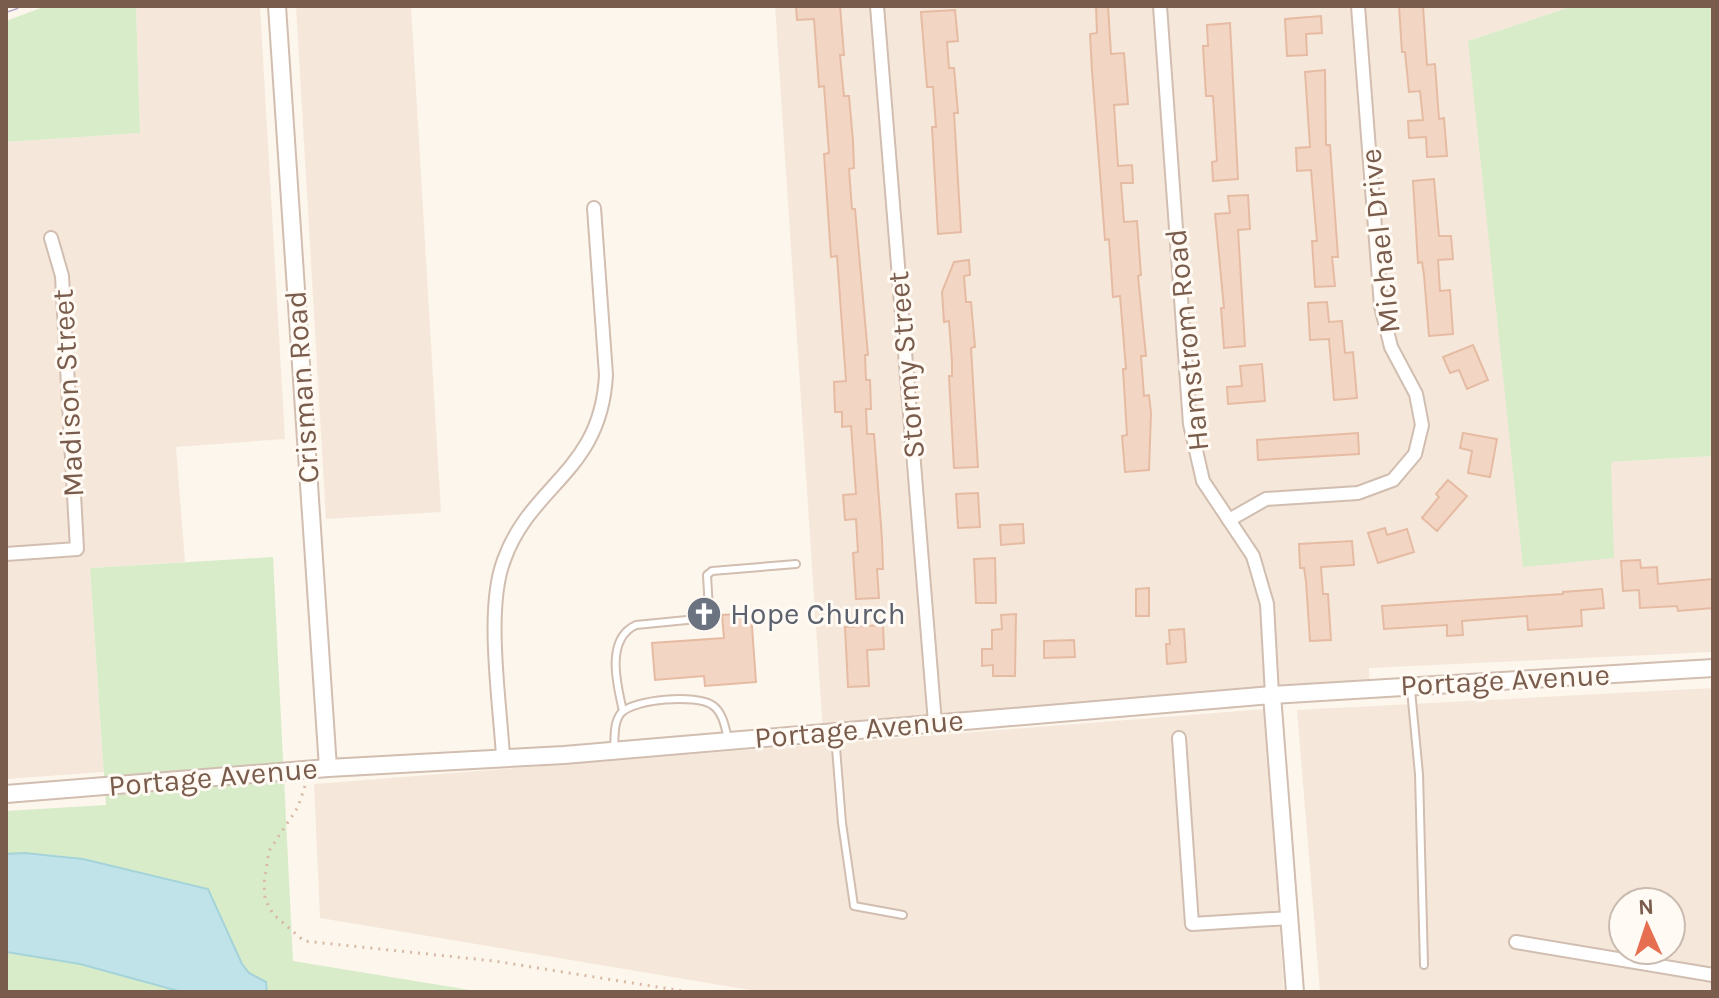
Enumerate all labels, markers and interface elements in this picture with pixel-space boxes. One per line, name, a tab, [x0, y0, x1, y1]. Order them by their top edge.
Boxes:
street label: Michael Drive	[1352, 147, 1408, 335]
street label: Hamstrom Road	[1157, 227, 1217, 453]
street label: Stormy Street	[880, 270, 932, 460]
street label: Madison Street	[45, 288, 91, 498]
street label: Crisman Road	[277, 290, 327, 484]
church icon: Hope Church	[685, 595, 723, 633]
place label: Hope Church	[730, 596, 906, 632]
street label: Portage Avenue	[1399, 657, 1611, 703]
street label: Portage Avenue	[753, 702, 965, 756]
street label: Portage Avenue	[107, 750, 319, 804]
north arrow	[1607, 886, 1687, 966]
text: N	[1637, 894, 1655, 920]

